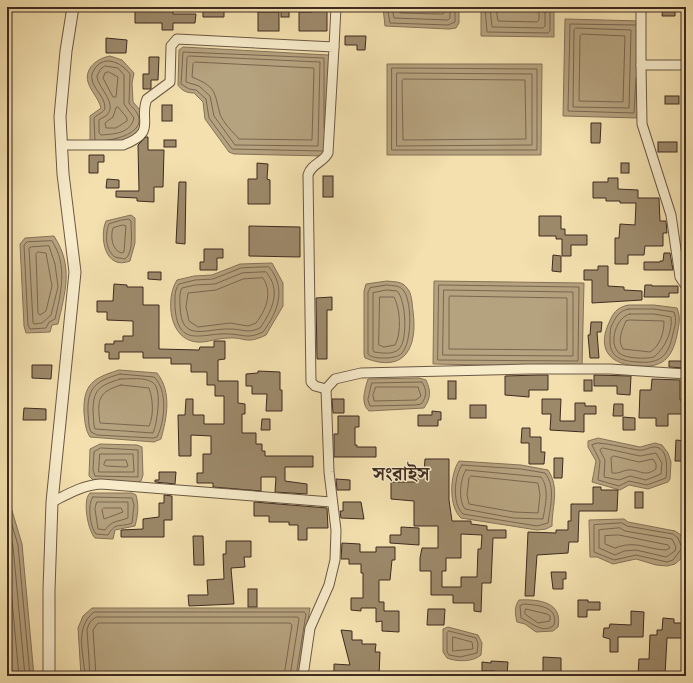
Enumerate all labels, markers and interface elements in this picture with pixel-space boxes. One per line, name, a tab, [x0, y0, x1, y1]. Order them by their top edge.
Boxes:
district label: সংরাইস	[371, 461, 431, 487]

